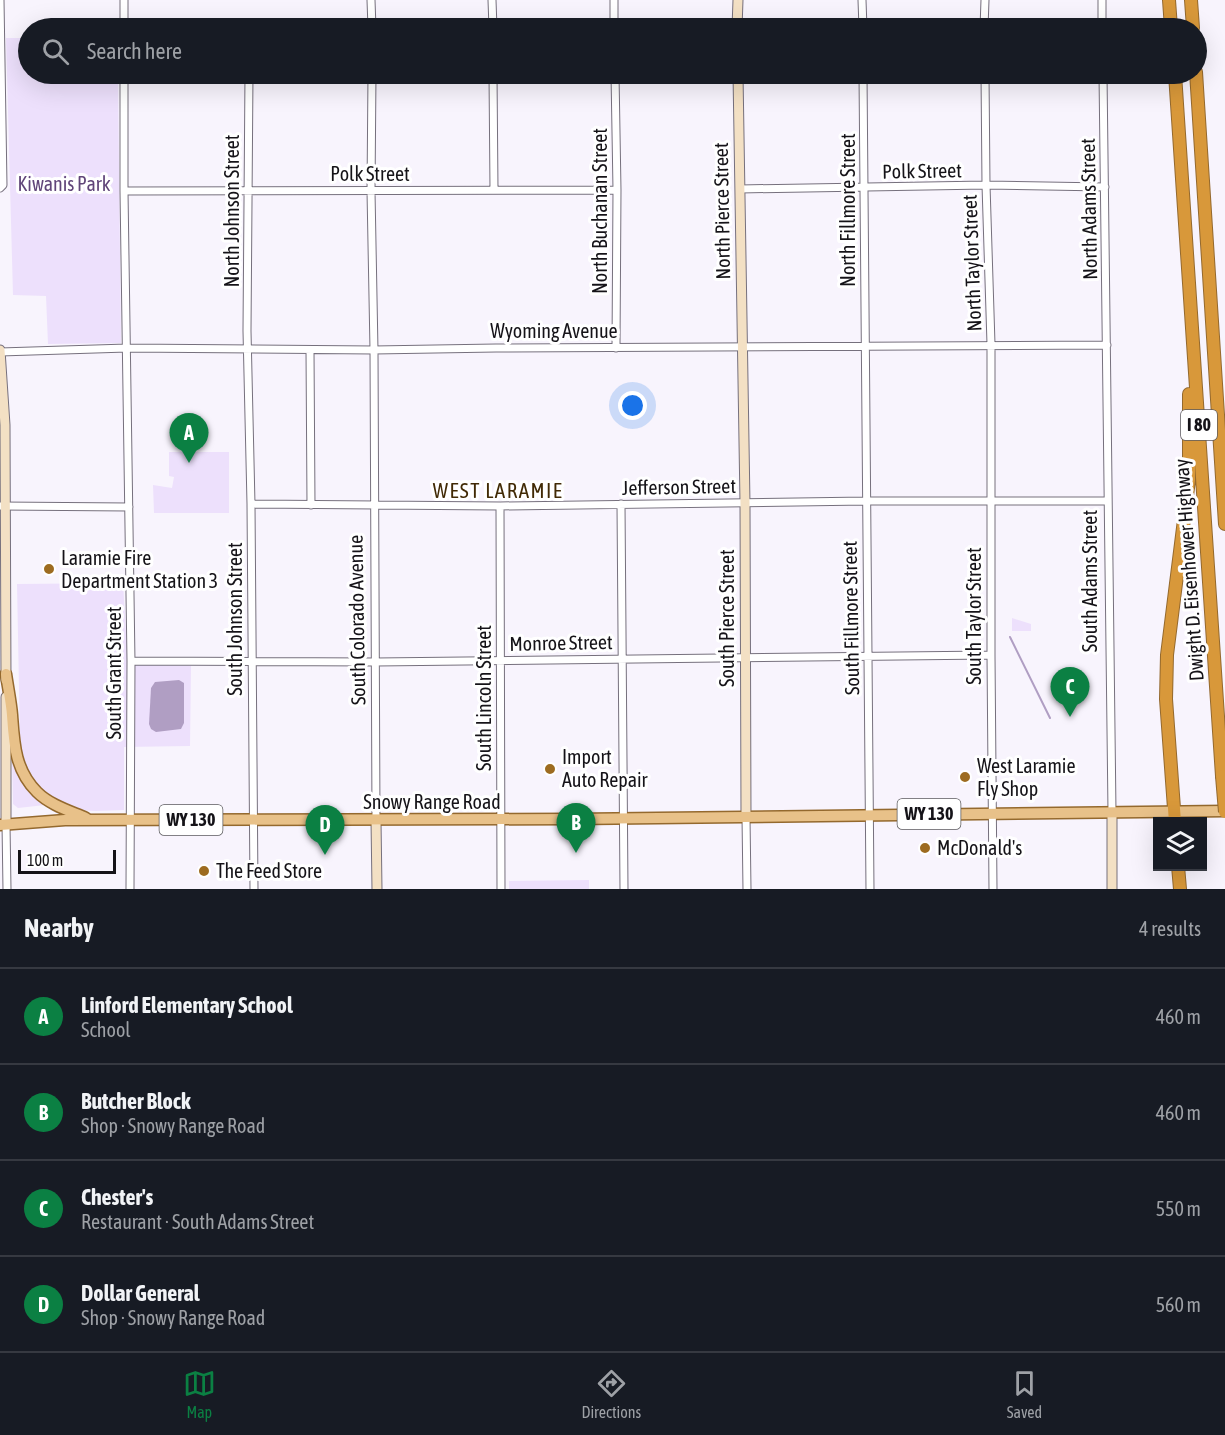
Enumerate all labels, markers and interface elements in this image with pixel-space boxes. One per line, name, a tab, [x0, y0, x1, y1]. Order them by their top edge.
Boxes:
search box	[18, 18, 1207, 84]
icon: search	[39, 35, 72, 68]
text: Search here	[87, 38, 182, 64]
street label: North Buchanan Street	[588, 128, 611, 294]
street label: North Fillmore Street	[836, 133, 859, 287]
street label: North Johnson Street	[220, 134, 243, 288]
street label: North Adams Street	[1076, 138, 1101, 280]
street label: North Pierce Street	[709, 142, 734, 280]
street label: Polk Street	[882, 158, 962, 183]
street label: Polk Street	[330, 162, 410, 185]
park label: Kiwanis Park	[18, 172, 111, 195]
street label: North Taylor Street	[958, 194, 985, 332]
street label: Wyoming Avenue	[490, 319, 618, 342]
your location	[618, 391, 647, 420]
road number: I 80	[1181, 410, 1217, 440]
pin: A	[170, 414, 208, 463]
street label: Dwight D. Eisenhower Highway	[1169, 458, 1208, 682]
street label: Jefferson Street	[622, 474, 736, 499]
district label: WEST LARAMIE	[433, 478, 563, 502]
street label: South Adams Street	[1078, 510, 1101, 652]
street label: South Colorado Avenue	[344, 535, 369, 705]
street label: South Fillmore Street	[838, 540, 863, 695]
street label: South Johnson Street	[223, 542, 246, 696]
place label: Laramie Fire Department Station 3	[61, 546, 218, 592]
street label: South Taylor Street	[962, 547, 985, 685]
street label: South Pierce Street	[715, 549, 738, 687]
marker: Laramie Fire Department Station 3	[42, 562, 56, 576]
street label: South Grant Street	[102, 606, 125, 740]
street label: South Lincoln Street	[472, 625, 495, 771]
street label: Monroe Street	[509, 630, 613, 655]
pin: C	[1050, 668, 1090, 717]
place label: Import Auto Repair	[562, 745, 649, 791]
place label: West Laramie Fly Shop	[977, 754, 1075, 800]
marker: Import Auto Repair	[543, 762, 557, 776]
marker: West Laramie Fly Shop	[958, 770, 972, 784]
street label: Snowy Range Road	[363, 790, 501, 813]
road number: WY 130	[898, 799, 960, 829]
pin: B	[556, 804, 596, 853]
road number: WY 130	[160, 805, 222, 835]
pin: D	[306, 806, 344, 855]
map controls	[1153, 817, 1207, 871]
button: layers	[1153, 817, 1207, 871]
place label: McDonald's	[937, 836, 1022, 859]
marker: McDonald's	[918, 841, 932, 855]
scale bar	[18, 847, 116, 874]
text: 100 m	[27, 851, 63, 869]
place label: The Feed Store	[216, 859, 322, 882]
marker: The Feed Store	[197, 864, 211, 878]
text: Nearby	[24, 913, 94, 943]
text: 4 results	[1139, 917, 1201, 940]
text: Linford Elementary School	[81, 992, 293, 1018]
text: A	[39, 1005, 48, 1028]
text: 460 m	[1156, 1005, 1201, 1028]
text: School	[81, 1018, 131, 1041]
text: Butcher Block	[81, 1088, 191, 1114]
text: B	[39, 1101, 48, 1124]
text: 460 m	[1156, 1101, 1201, 1124]
text: Shop · Snowy Range Road	[81, 1114, 265, 1137]
text: Chester's	[81, 1184, 153, 1210]
text: C	[39, 1197, 48, 1220]
text: 550 m	[1156, 1197, 1201, 1220]
text: Restaurant · South Adams Street	[81, 1210, 314, 1233]
text: Dollar General	[81, 1280, 199, 1306]
text: D	[38, 1293, 49, 1316]
text: 560 m	[1156, 1293, 1201, 1316]
text: Shop · Snowy Range Road	[81, 1306, 265, 1329]
tab: Map	[183, 1367, 216, 1421]
tab: Directions	[581, 1367, 641, 1421]
tab: Saved	[1007, 1367, 1042, 1421]

